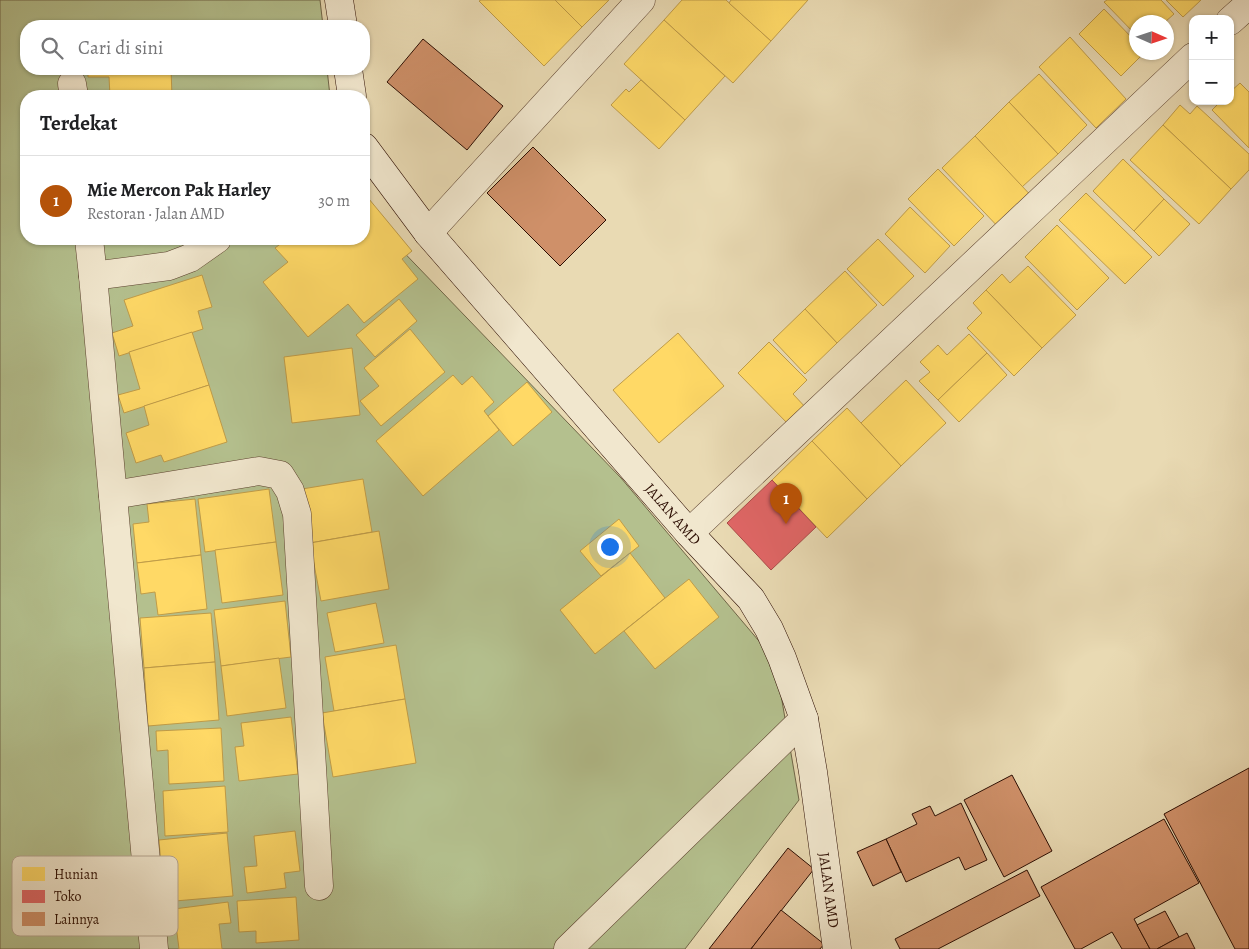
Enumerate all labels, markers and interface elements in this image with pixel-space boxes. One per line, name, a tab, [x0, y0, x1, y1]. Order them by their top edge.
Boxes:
north arrow	[1129, 15, 1174, 60]
map controls	[1189, 15, 1234, 105]
button: +	[1189, 15, 1234, 60]
search box	[20, 20, 370, 75]
icon: search	[38, 34, 66, 62]
text: Cari di sini	[78, 35, 163, 61]
button: −	[1189, 60, 1234, 105]
text: Terdekat	[40, 109, 118, 137]
text: Mie Mercon Pak Harley	[87, 177, 270, 203]
text: 1	[53, 190, 59, 212]
text: 30 m	[318, 190, 350, 212]
text: Restoran · Jalan AMD	[87, 203, 225, 225]
street label: JALAN AMD	[640, 479, 705, 549]
pin: 1	[770, 483, 802, 524]
your location	[597, 534, 623, 560]
street label: JALAN AMD	[814, 851, 844, 929]
legend	[12, 856, 178, 936]
text: Hunian	[54, 865, 98, 884]
text: Toko	[54, 887, 81, 906]
text: Lainnya	[54, 910, 100, 929]

